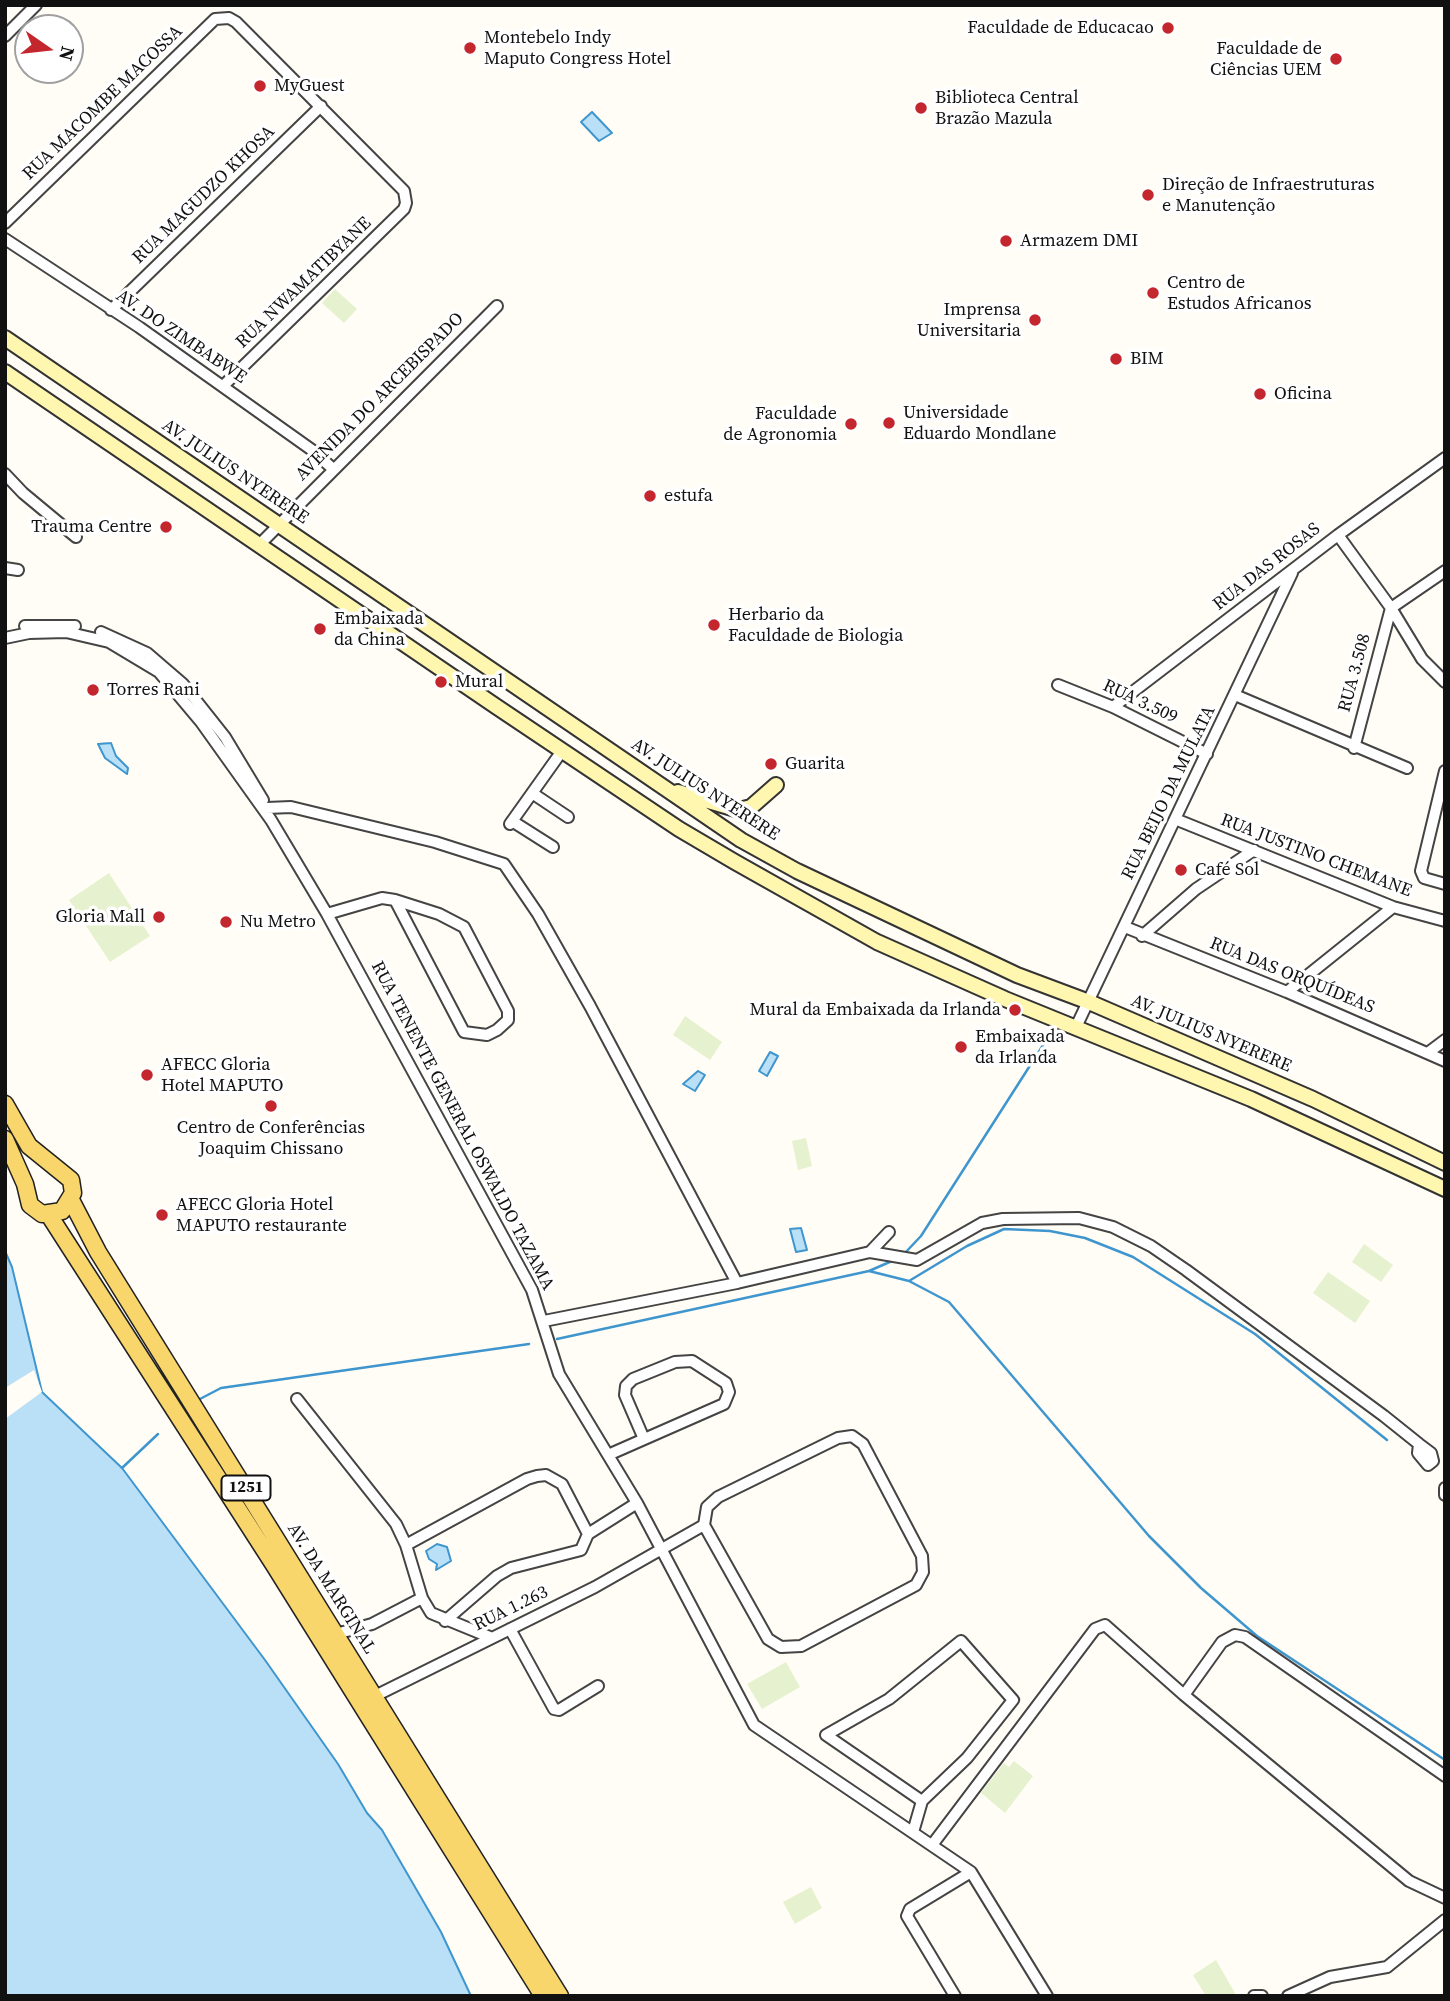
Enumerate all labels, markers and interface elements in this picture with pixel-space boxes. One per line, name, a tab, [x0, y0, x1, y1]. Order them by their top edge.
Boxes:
north arrow	[14, 14, 84, 84]
place label: Faculdade de Educacao	[967, 17, 1154, 39]
marker: Faculdade de Educacao	[1160, 20, 1176, 36]
street label: RUA MACOMBE MACOSSA	[19, 21, 187, 185]
place label: Montebelo Indy Maputo Congress Hotel	[484, 27, 671, 70]
place label: Faculdade de Ciências UEM	[1210, 38, 1322, 80]
marker: Montebelo Indy Maputo Congress Hotel	[462, 40, 478, 56]
text: N	[53, 44, 82, 63]
marker: Faculdade de Ciências UEM	[1328, 51, 1344, 67]
place label: MyGuest	[274, 75, 344, 97]
marker: MyGuest	[252, 78, 268, 94]
place label: Biblioteca Central Brazão Mazula	[935, 87, 1079, 130]
marker: Biblioteca Central Brazão Mazula	[913, 100, 929, 116]
street label: RUA MAGUDZO KHOSA	[128, 121, 280, 269]
place label: Direção de Infraestruturas e Manutenção	[1162, 174, 1375, 216]
marker: Direção de Infraestruturas e Manutenção	[1140, 187, 1156, 203]
street label: RUA NWAMATIBYANE	[232, 213, 376, 353]
place label: Armazem DMI	[1020, 230, 1138, 252]
marker: Armazem DMI	[998, 233, 1014, 249]
place label: Centro de Estudos Africanos	[1167, 272, 1312, 314]
street label: AV. DO ZIMBABWE	[112, 285, 250, 389]
marker: Centro de Estudos Africanos	[1145, 285, 1161, 301]
place label: Imprensa Universitaria	[917, 299, 1021, 342]
street label: AVENIDA DO ARCEBISPADO	[291, 308, 469, 486]
marker: Imprensa Universitaria	[1027, 312, 1043, 328]
place label: BIM	[1130, 348, 1164, 370]
marker: BIM	[1108, 351, 1124, 367]
place label: Oficina	[1274, 383, 1332, 405]
marker: Oficina	[1252, 386, 1268, 402]
place label: Universidade Eduardo Mondlane	[903, 402, 1056, 444]
place label: Faculdade de Agronomia	[723, 403, 837, 446]
street label: AV. JULIUS NYERERE	[158, 415, 312, 529]
marker: Universidade Eduardo Mondlane	[881, 415, 897, 431]
marker: Faculdade de Agronomia	[843, 416, 859, 432]
place label: estufa	[664, 485, 713, 507]
marker: estufa	[642, 488, 658, 504]
place label: Trauma Centre	[31, 516, 152, 538]
street label: RUA DAS ROSAS	[1209, 518, 1325, 616]
marker: Trauma Centre	[158, 519, 174, 535]
place label: Herbario da Faculdade de Biologia	[728, 604, 903, 646]
place label: Embaixada da China	[334, 608, 424, 650]
marker: Herbario da Faculdade de Biologia	[706, 617, 722, 633]
marker: Embaixada da China	[312, 621, 328, 637]
street label: RUA 3.508	[1334, 631, 1376, 715]
place label: Mural	[455, 671, 503, 693]
marker: Mural	[433, 674, 449, 690]
street label: RUA 3.509	[1099, 675, 1181, 729]
place label: Torres Rani	[107, 679, 200, 701]
marker: Torres Rani	[85, 682, 101, 698]
street label: RUA BEIJO DA MULATA	[1117, 703, 1221, 883]
street label: AV. JULIUS NYERERE	[627, 734, 783, 846]
place label: Guarita	[785, 753, 845, 775]
marker: Guarita	[763, 756, 779, 772]
street label: RUA JUSTINO CHEMANE	[1217, 810, 1415, 902]
place label: Café Sol	[1195, 859, 1259, 881]
marker: Café Sol	[1173, 862, 1189, 878]
place label: Gloria Mall	[55, 906, 145, 928]
marker: Gloria Mall	[151, 909, 167, 925]
place label: Nu Metro	[240, 911, 316, 933]
marker: Nu Metro	[218, 914, 234, 930]
street label: RUA DAS ORQUÍDEAS	[1207, 933, 1377, 1019]
street label: RUA TENENTE GENERAL OSWALDO TAZAMA	[366, 958, 558, 1294]
street label: AV. JULIUS NYERERE	[1127, 990, 1295, 1078]
place label: Mural da Embaixada da Irlanda	[750, 999, 1001, 1021]
marker: Mural da Embaixada da Irlanda	[1007, 1002, 1023, 1018]
place label: Embaixada da Irlanda	[975, 1026, 1065, 1068]
marker: Embaixada da Irlanda	[953, 1039, 969, 1055]
place label: AFECC Gloria Hotel MAPUTO	[161, 1054, 284, 1096]
marker: AFECC Gloria Hotel MAPUTO	[139, 1067, 155, 1083]
marker: Centro de Conferências Joaquim Chissano	[263, 1098, 279, 1114]
place label: Centro de Conferências Joaquim Chissano	[177, 1117, 365, 1160]
place label: AFECC Gloria Hotel MAPUTO restaurante	[176, 1194, 347, 1236]
marker: AFECC Gloria Hotel MAPUTO restaurante	[154, 1207, 170, 1223]
road number: 1251	[222, 1476, 270, 1500]
street label: AV. DA MARGINAL	[282, 1520, 380, 1658]
street label: RUA 1.263	[470, 1582, 552, 1636]

